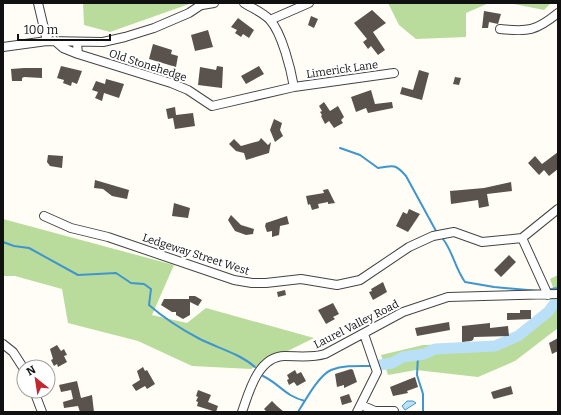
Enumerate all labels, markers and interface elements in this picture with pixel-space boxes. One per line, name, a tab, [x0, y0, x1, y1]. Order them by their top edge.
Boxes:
scale bar	[18, 16, 110, 42]
text: 100 m	[24, 23, 59, 37]
street label: Old Stonehedge	[107, 47, 188, 84]
street label: Limerick Lane	[305, 58, 379, 81]
street label: Ledgeway Street West	[141, 231, 251, 278]
street label: Laurel Valley Road	[312, 297, 401, 351]
north arrow	[16, 359, 56, 399]
text: N	[24, 363, 39, 379]

